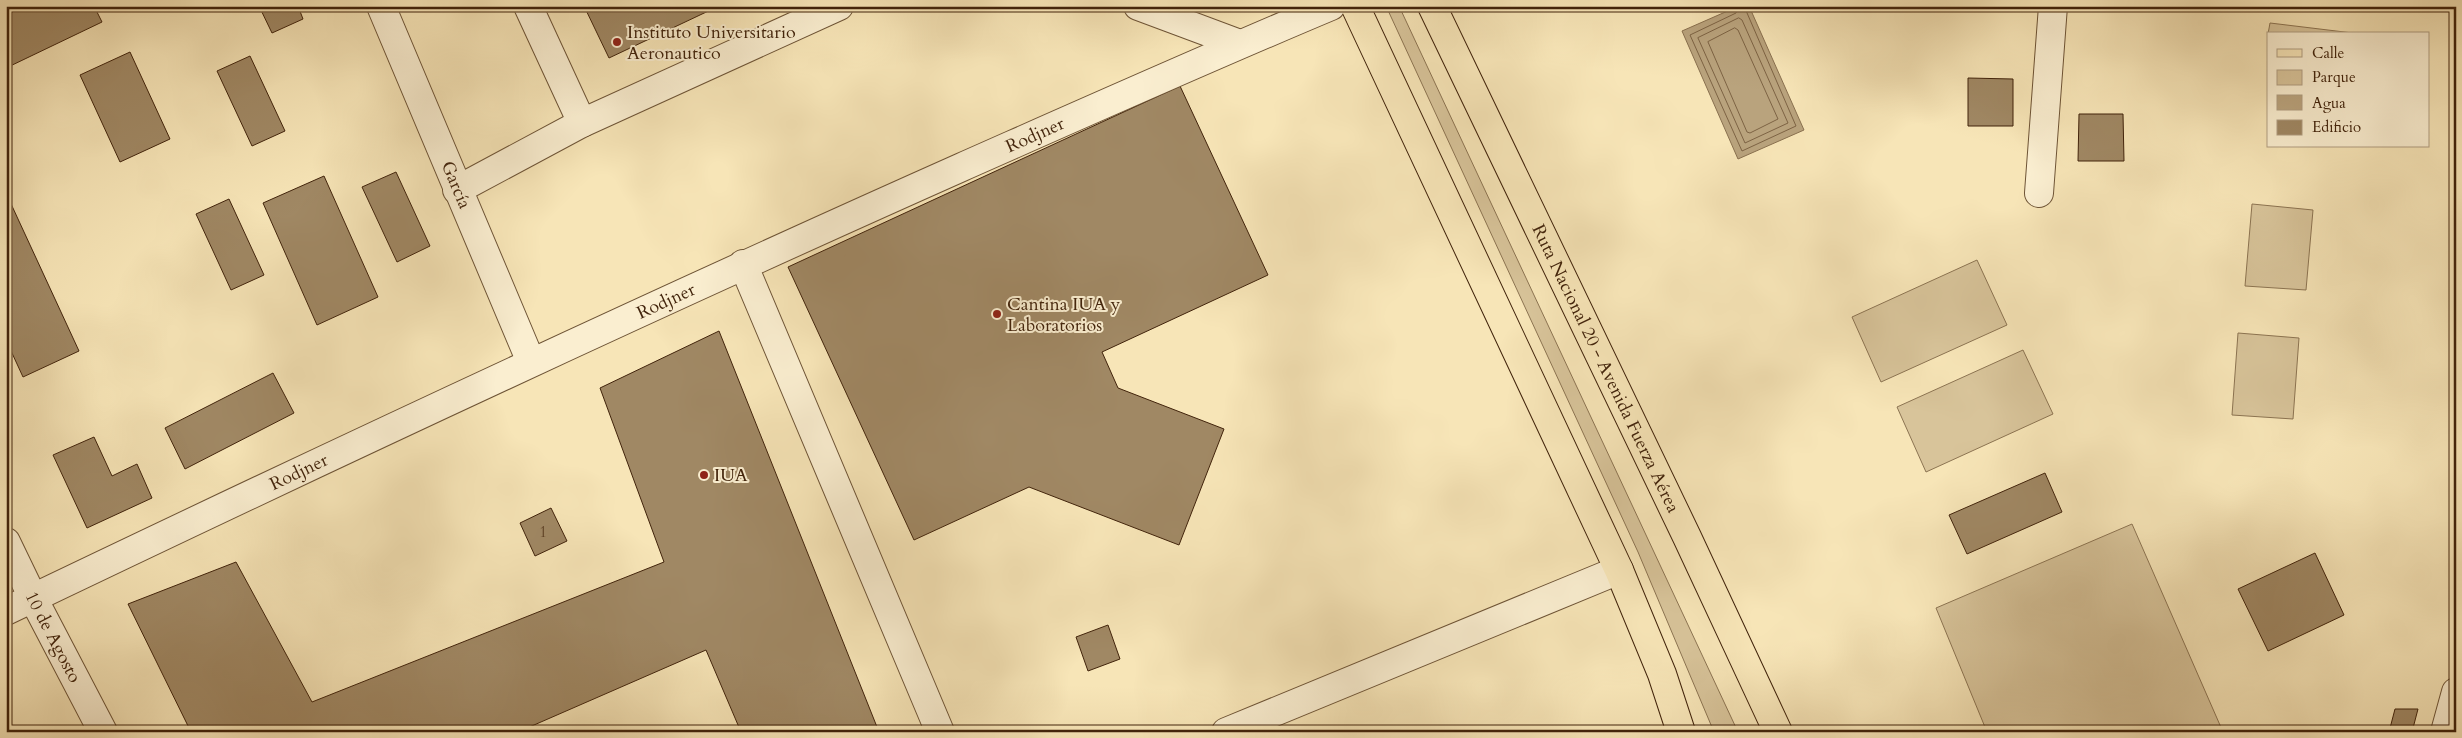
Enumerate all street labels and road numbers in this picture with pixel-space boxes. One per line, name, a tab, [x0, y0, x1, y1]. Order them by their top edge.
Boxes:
street label: Rodjner	[1002, 111, 1069, 159]
street label: García	[435, 157, 477, 213]
street label: Ruta Nacional 20 - Avenida Fuerza Aérea	[1526, 220, 1686, 517]
street label: Rodjner	[633, 277, 700, 326]
street label: Rodjner	[265, 448, 332, 497]
street label: 10 de Agosto	[19, 587, 87, 687]

